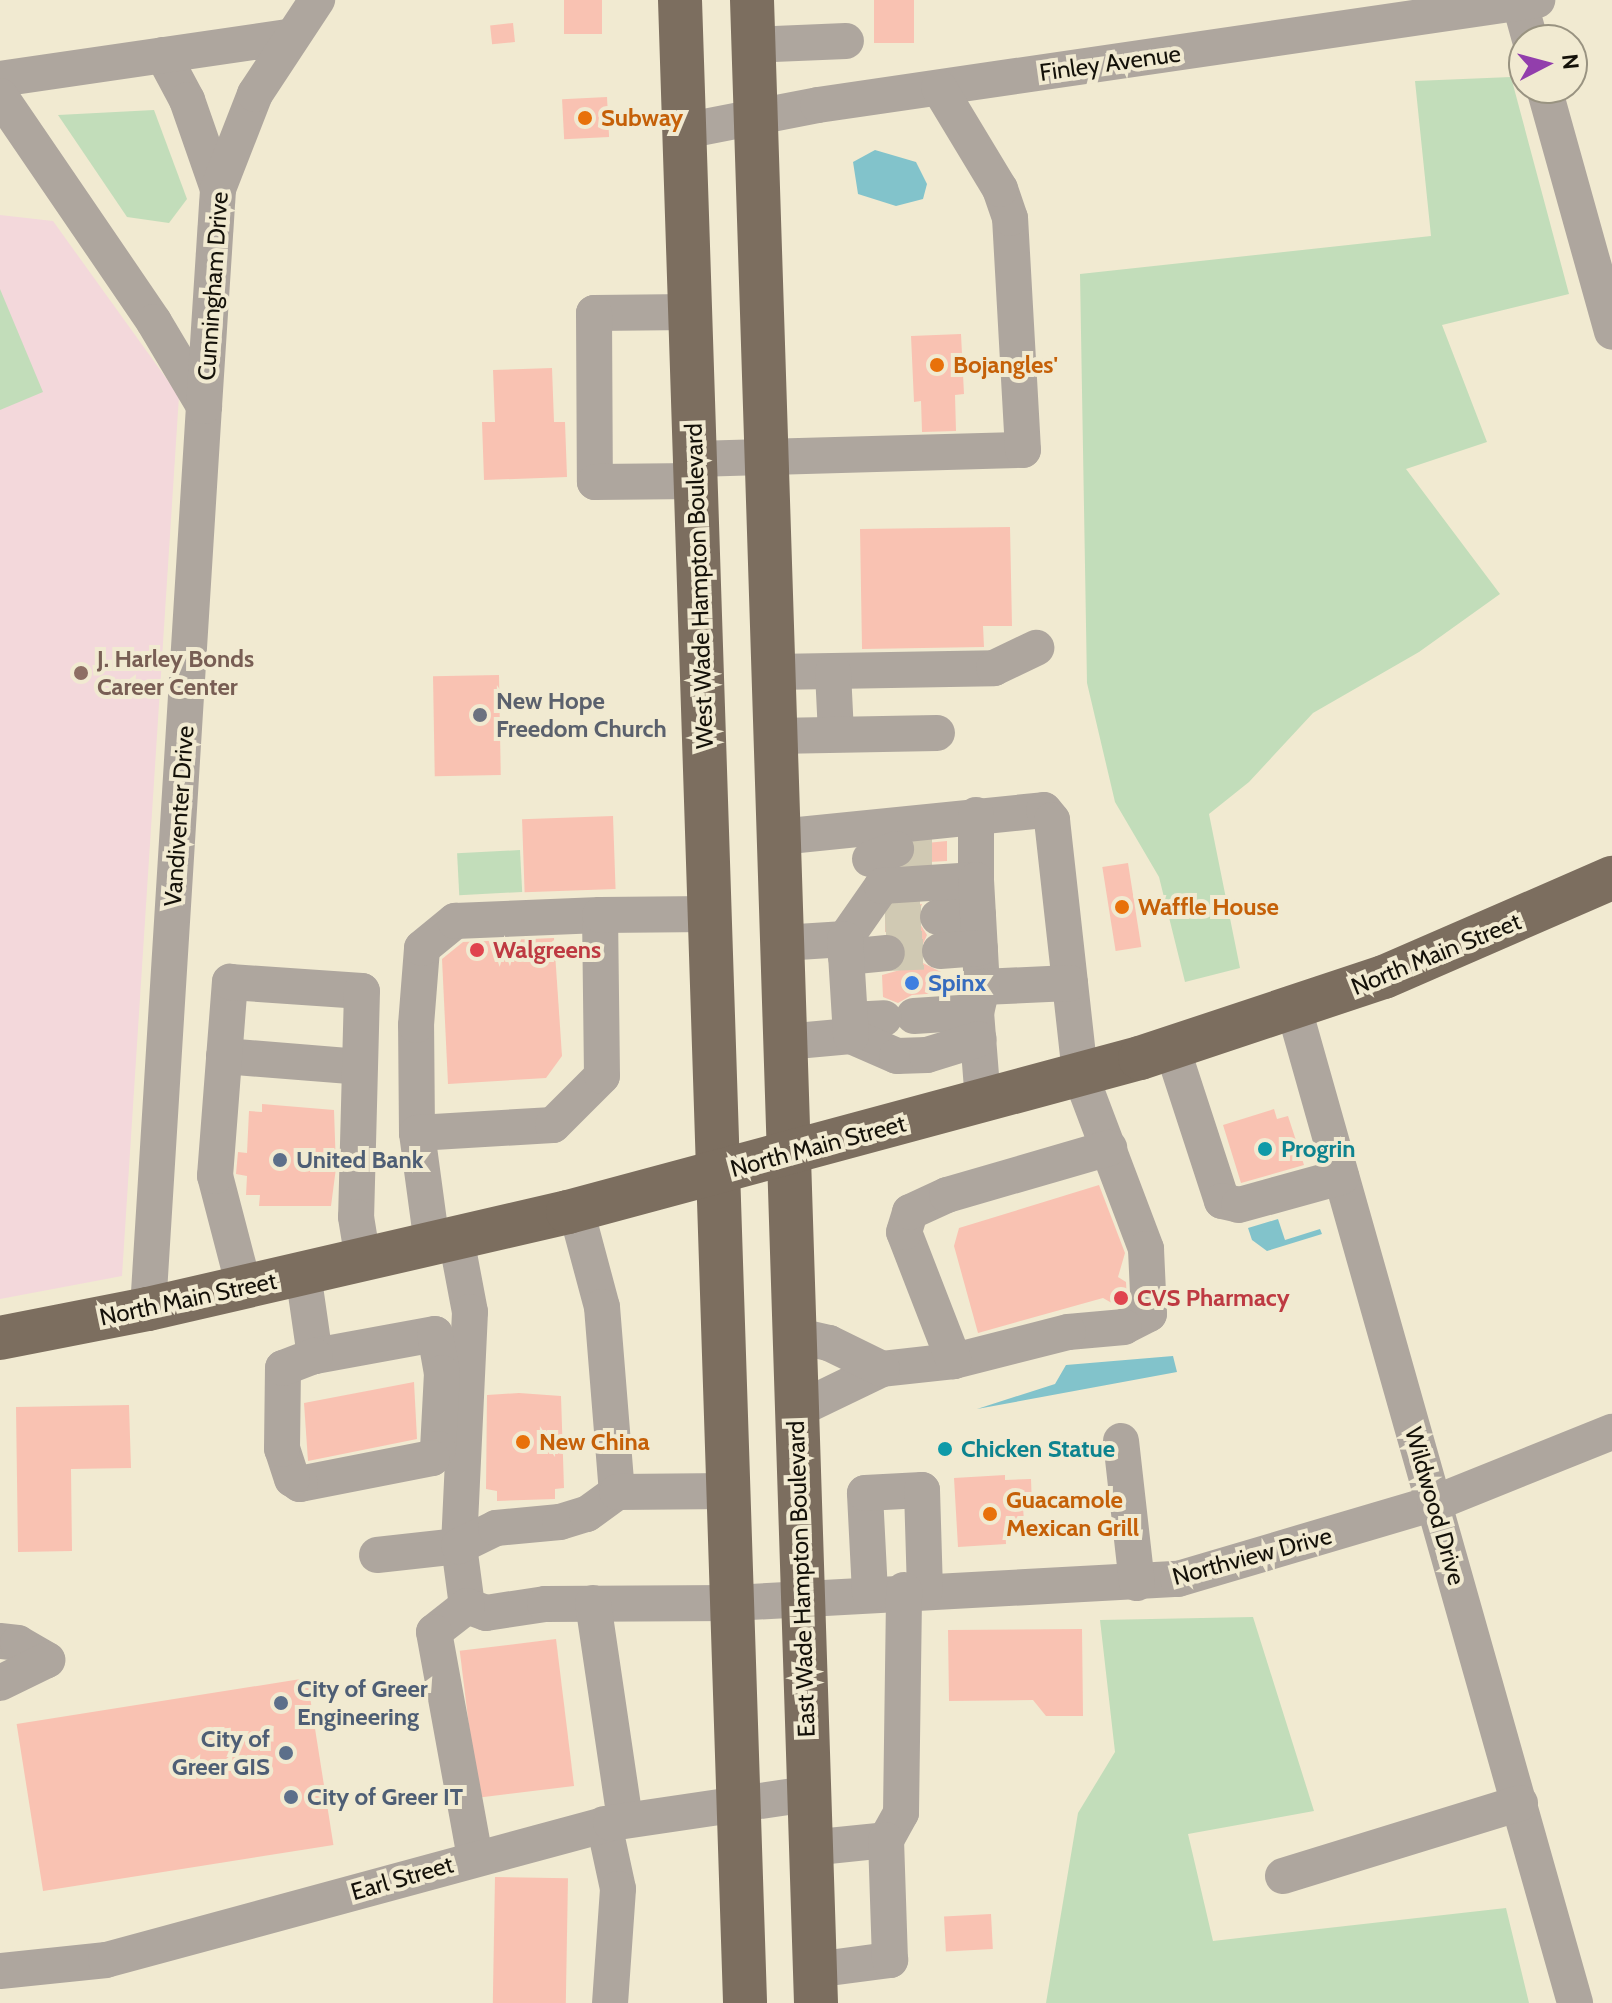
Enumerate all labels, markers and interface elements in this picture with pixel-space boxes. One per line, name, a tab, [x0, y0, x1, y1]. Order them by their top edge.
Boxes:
north arrow	[1508, 24, 1588, 104]
street label: Finley Avenue	[1038, 39, 1182, 87]
text: N	[1556, 52, 1585, 71]
place label: Subway	[601, 104, 683, 132]
marker: Subway	[576, 109, 594, 127]
street label: Cunningham Drive	[192, 191, 234, 381]
place label: Bojangles'	[953, 351, 1058, 379]
marker: Bojangles'	[928, 356, 946, 374]
street label: West Wade Hampton Boulevard	[679, 423, 719, 749]
place label: J. Harley Bonds Career Center	[97, 645, 254, 701]
marker: J. Harley Bonds Career Center	[72, 664, 90, 682]
place label: New Hope Freedom Church	[496, 687, 667, 743]
marker: New Hope Freedom Church	[471, 706, 489, 724]
street label: Vandiventer Drive	[158, 725, 200, 907]
place label: Waffle House	[1138, 893, 1279, 921]
marker: Waffle House	[1113, 898, 1131, 916]
street label: North Main Street	[1347, 907, 1525, 1001]
place label: Walgreens	[493, 936, 601, 964]
marker: Walgreens	[468, 941, 486, 959]
place label: Spinx	[928, 969, 986, 997]
marker: Spinx	[903, 974, 921, 992]
street label: North Main Street	[727, 1109, 909, 1183]
place label: Progrin	[1281, 1135, 1355, 1163]
marker: Progrin	[1256, 1140, 1274, 1158]
place label: United Bank	[296, 1146, 423, 1174]
marker: United Bank	[271, 1151, 289, 1169]
street label: North Main Street	[97, 1266, 279, 1332]
place label: CVS Pharmacy	[1137, 1284, 1290, 1312]
marker: CVS Pharmacy	[1112, 1289, 1130, 1307]
street label: East Wade Hampton Boulevard	[781, 1420, 821, 1738]
street label: Wildwood Drive	[1399, 1424, 1471, 1588]
place label: New China	[539, 1428, 650, 1456]
marker: New China	[514, 1433, 532, 1451]
place label: Chicken Statue	[961, 1435, 1115, 1463]
marker: Chicken Statue	[936, 1440, 954, 1458]
place label: Guacamole Mexican Grill	[1006, 1486, 1139, 1542]
marker: Guacamole Mexican Grill	[981, 1505, 999, 1523]
street label: Northview Drive	[1169, 1521, 1335, 1591]
place label: City of Greer Engineering	[297, 1675, 428, 1731]
marker: City of Greer Engineering	[272, 1694, 290, 1712]
place label: City of Greer GIS	[172, 1725, 270, 1781]
marker: City of Greer GIS	[277, 1744, 295, 1762]
place label: City of Greer IT	[307, 1783, 463, 1811]
marker: City of Greer IT	[282, 1788, 300, 1806]
street label: Earl Street	[347, 1850, 457, 1906]

